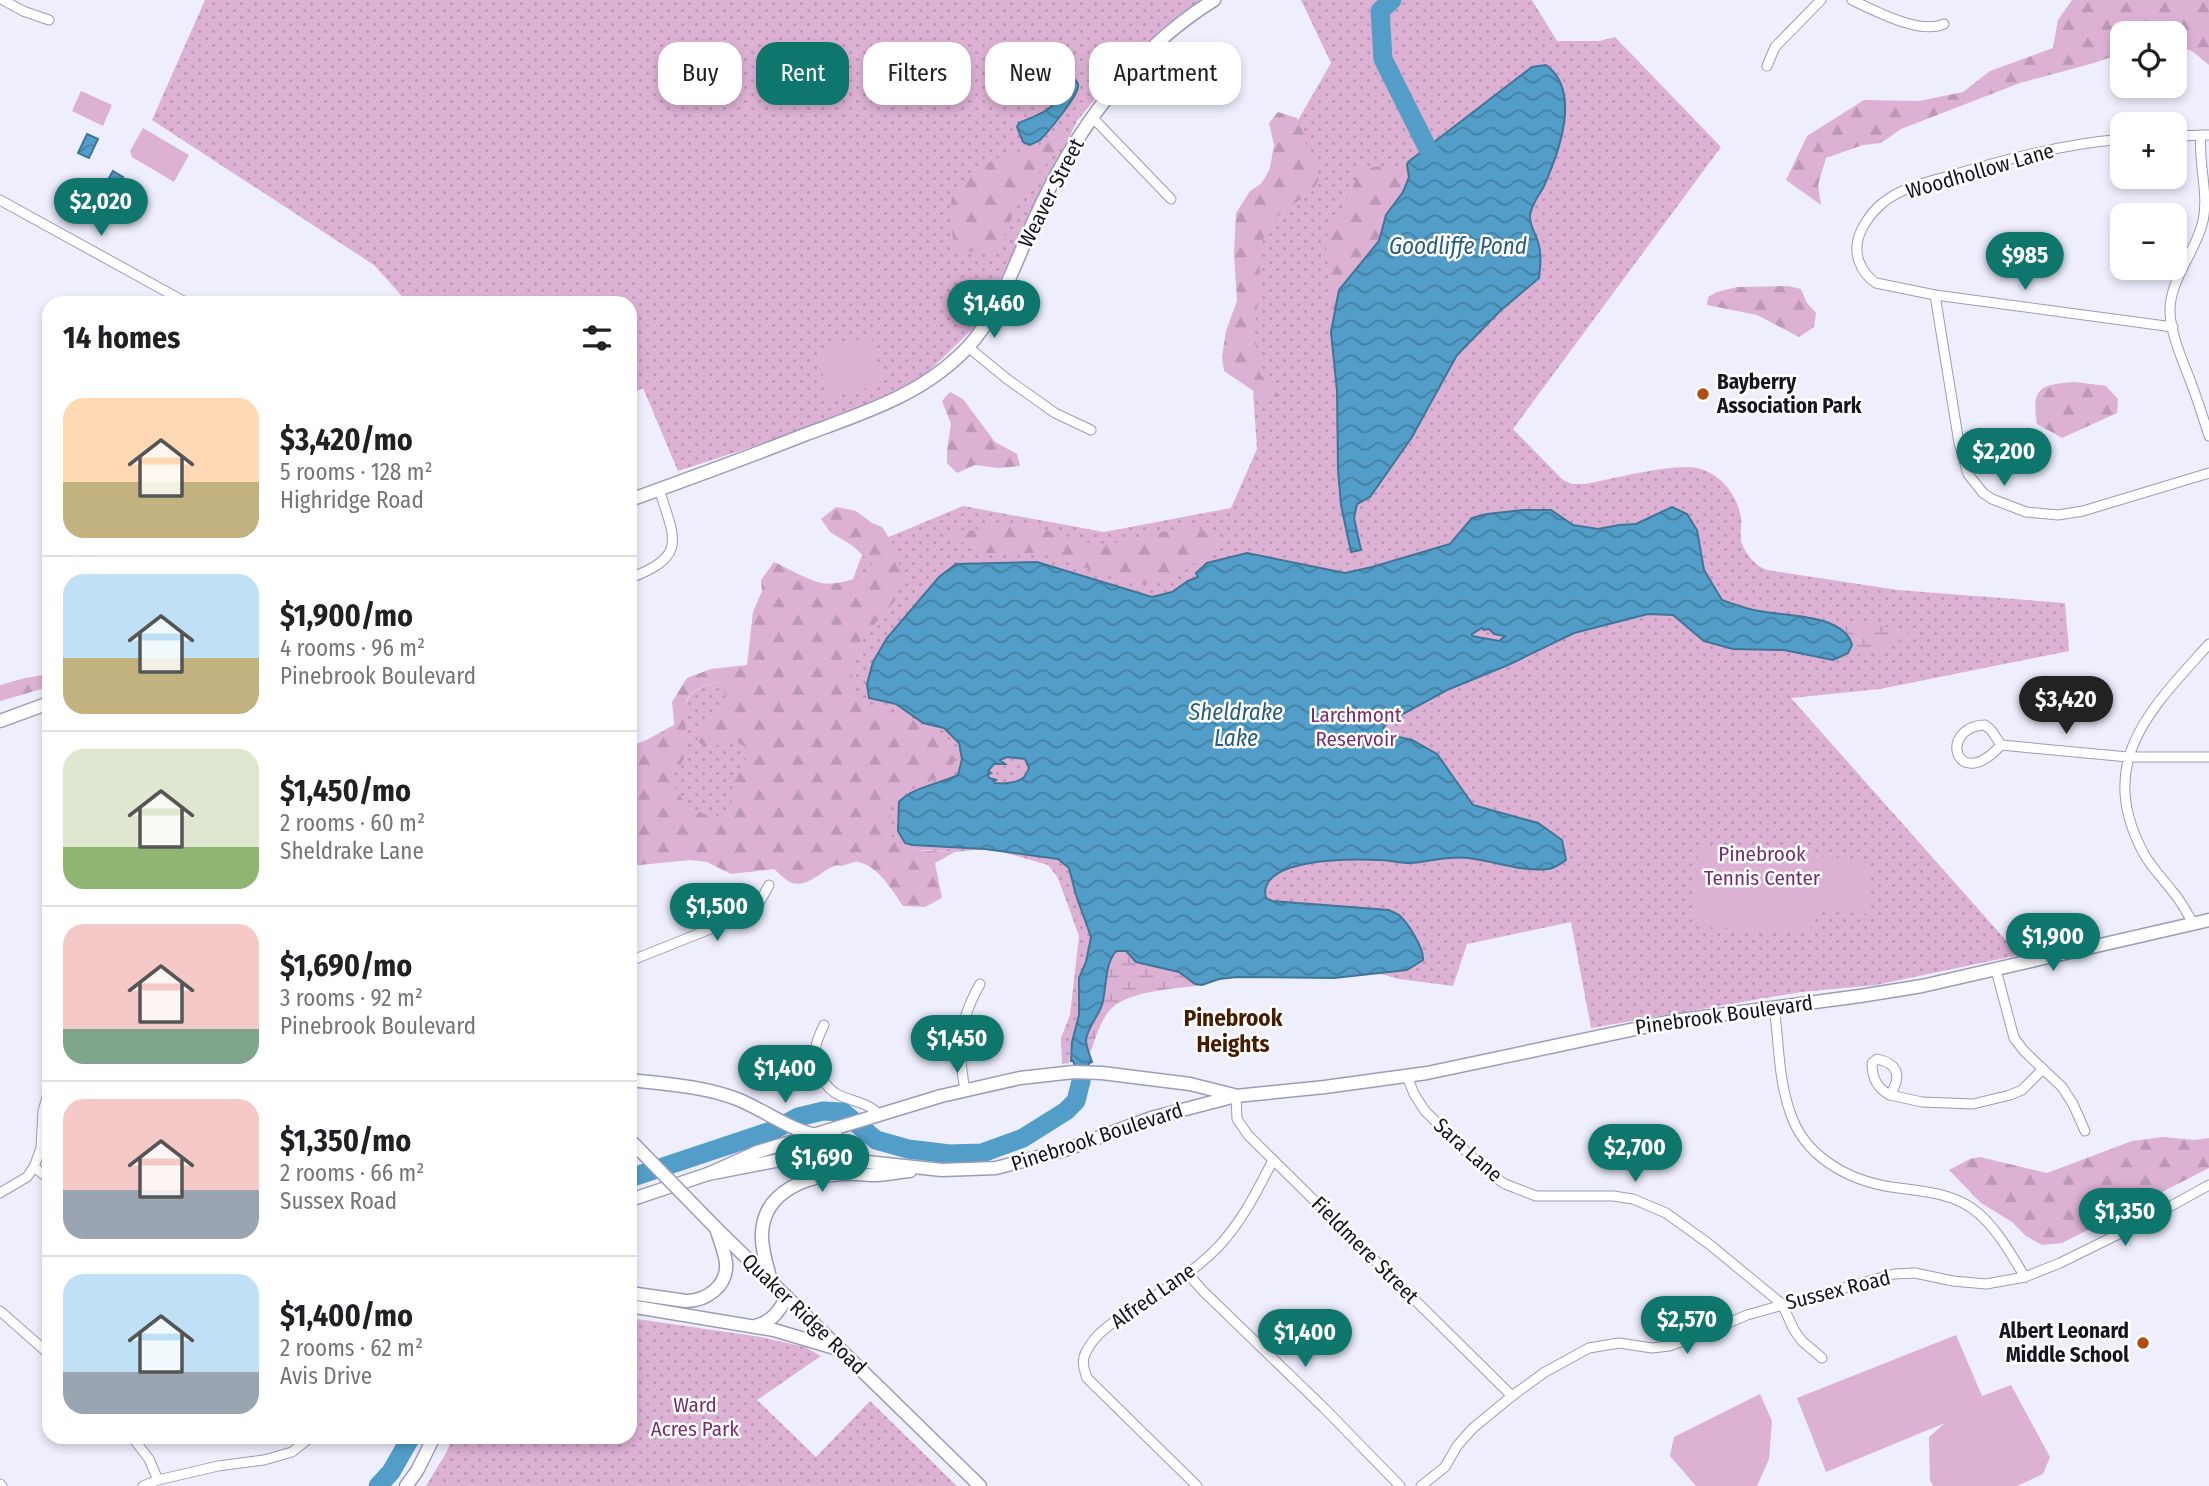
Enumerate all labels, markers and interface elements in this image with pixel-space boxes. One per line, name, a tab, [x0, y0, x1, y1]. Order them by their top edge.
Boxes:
map controls	[2110, 21, 2187, 280]
button: locate	[2110, 21, 2187, 98]
chip: Buy	[658, 42, 742, 105]
chip: Rent	[756, 42, 849, 105]
chip: Filters	[863, 42, 971, 105]
chip: New	[985, 42, 1075, 105]
chip: Apartment	[1089, 42, 1241, 105]
button: +	[2110, 112, 2187, 189]
street label: Weaver Street	[1012, 134, 1090, 252]
street label: Woodhollow Lane	[1903, 137, 2057, 205]
pin: $2,020	[44, 178, 158, 238]
text: $2,020	[70, 187, 132, 215]
button: −	[2110, 203, 2187, 280]
water label: Goodliffe Pond	[1389, 232, 1527, 260]
pin: $985	[1984, 232, 2066, 292]
text: $985	[2002, 241, 2048, 269]
pin: $1,460	[937, 280, 1051, 340]
text: $1,460	[963, 289, 1025, 317]
icon: filters	[578, 319, 616, 357]
text: 14 homes	[63, 320, 180, 356]
place label: Bayberry Association Park	[1716, 369, 1862, 419]
marker: Bayberry Association Park	[1695, 386, 1711, 402]
text: $3,420/mo	[280, 422, 413, 458]
icon: home	[119, 426, 203, 510]
pin: $2,200	[1947, 428, 2061, 488]
text: $2,200	[1973, 437, 2035, 465]
text: 5 rooms · 128 m²	[280, 458, 433, 486]
text: Highridge Road	[280, 486, 424, 514]
text: $1,900/mo	[280, 598, 413, 634]
icon: home	[119, 602, 203, 686]
text: 4 rooms · 96 m²	[280, 634, 425, 662]
text: Pinebrook Boulevard	[280, 662, 476, 690]
pin: $3,420	[2009, 676, 2123, 736]
text: $3,420	[2035, 685, 2097, 713]
water label: Sheldrake Lake	[1188, 698, 1283, 752]
park label: Larchmont Reservoir	[1310, 702, 1402, 752]
text: $1,450/mo	[280, 773, 411, 809]
icon: home	[119, 777, 203, 861]
text: 2 rooms · 60 m²	[280, 809, 425, 837]
text: Sheldrake Lane	[280, 837, 424, 865]
park label: Pinebrook Tennis Center	[1704, 841, 1821, 891]
pin: $1,500	[660, 884, 774, 943]
text: $1,500	[686, 892, 748, 920]
pin: $1,900	[1996, 914, 2110, 973]
text: $1,900	[2022, 922, 2084, 950]
text: $1,690/mo	[280, 948, 412, 984]
icon: home	[119, 952, 203, 1036]
text: 3 rooms · 92 m²	[280, 984, 423, 1012]
street label: Pinebrook Boulevard	[1634, 990, 1814, 1040]
district label: Pinebrook Heights	[1184, 1004, 1283, 1058]
text: Pinebrook Boulevard	[280, 1012, 476, 1040]
pin: $1,450	[900, 1016, 1014, 1075]
text: $1,450	[927, 1024, 987, 1052]
pin: $1,400	[728, 1046, 842, 1105]
text: $1,400	[754, 1054, 816, 1082]
street label: Pinebrook Boulevard	[1008, 1097, 1186, 1177]
street label: Sara Lane	[1428, 1112, 1508, 1188]
text: $1,350/mo	[280, 1123, 411, 1159]
pin: $2,700	[1578, 1124, 1692, 1184]
icon: home	[119, 1127, 203, 1211]
text: $2,700	[1604, 1133, 1666, 1161]
pin: $1,690	[765, 1134, 879, 1194]
text: $1,690	[791, 1143, 853, 1171]
text: 2 rooms · 66 m²	[280, 1159, 424, 1187]
text: Sussex Road	[280, 1187, 397, 1215]
pin: $1,350	[2068, 1188, 2182, 1248]
street label: Fieldmere Street	[1306, 1191, 1424, 1309]
text: $1,350	[2095, 1197, 2155, 1225]
street label: Quaker Ridge Road	[736, 1248, 872, 1380]
street label: Alfred Lane	[1106, 1257, 1200, 1335]
street label: Sussex Road	[1783, 1264, 1893, 1316]
pin: $2,570	[1630, 1296, 1744, 1356]
text: $1,400/mo	[280, 1298, 413, 1334]
icon: home	[119, 1302, 203, 1386]
text: $2,570	[1657, 1305, 1717, 1333]
pin: $1,400	[1248, 1310, 1362, 1369]
text: $1,400	[1274, 1318, 1336, 1346]
place label: Albert Leonard Middle School	[1998, 1318, 2129, 1368]
text: 2 rooms · 62 m²	[280, 1334, 423, 1362]
marker: Albert Leonard Middle School	[2135, 1335, 2151, 1351]
text: Avis Drive	[280, 1362, 372, 1390]
park label: Ward Acres Park	[651, 1392, 739, 1442]

